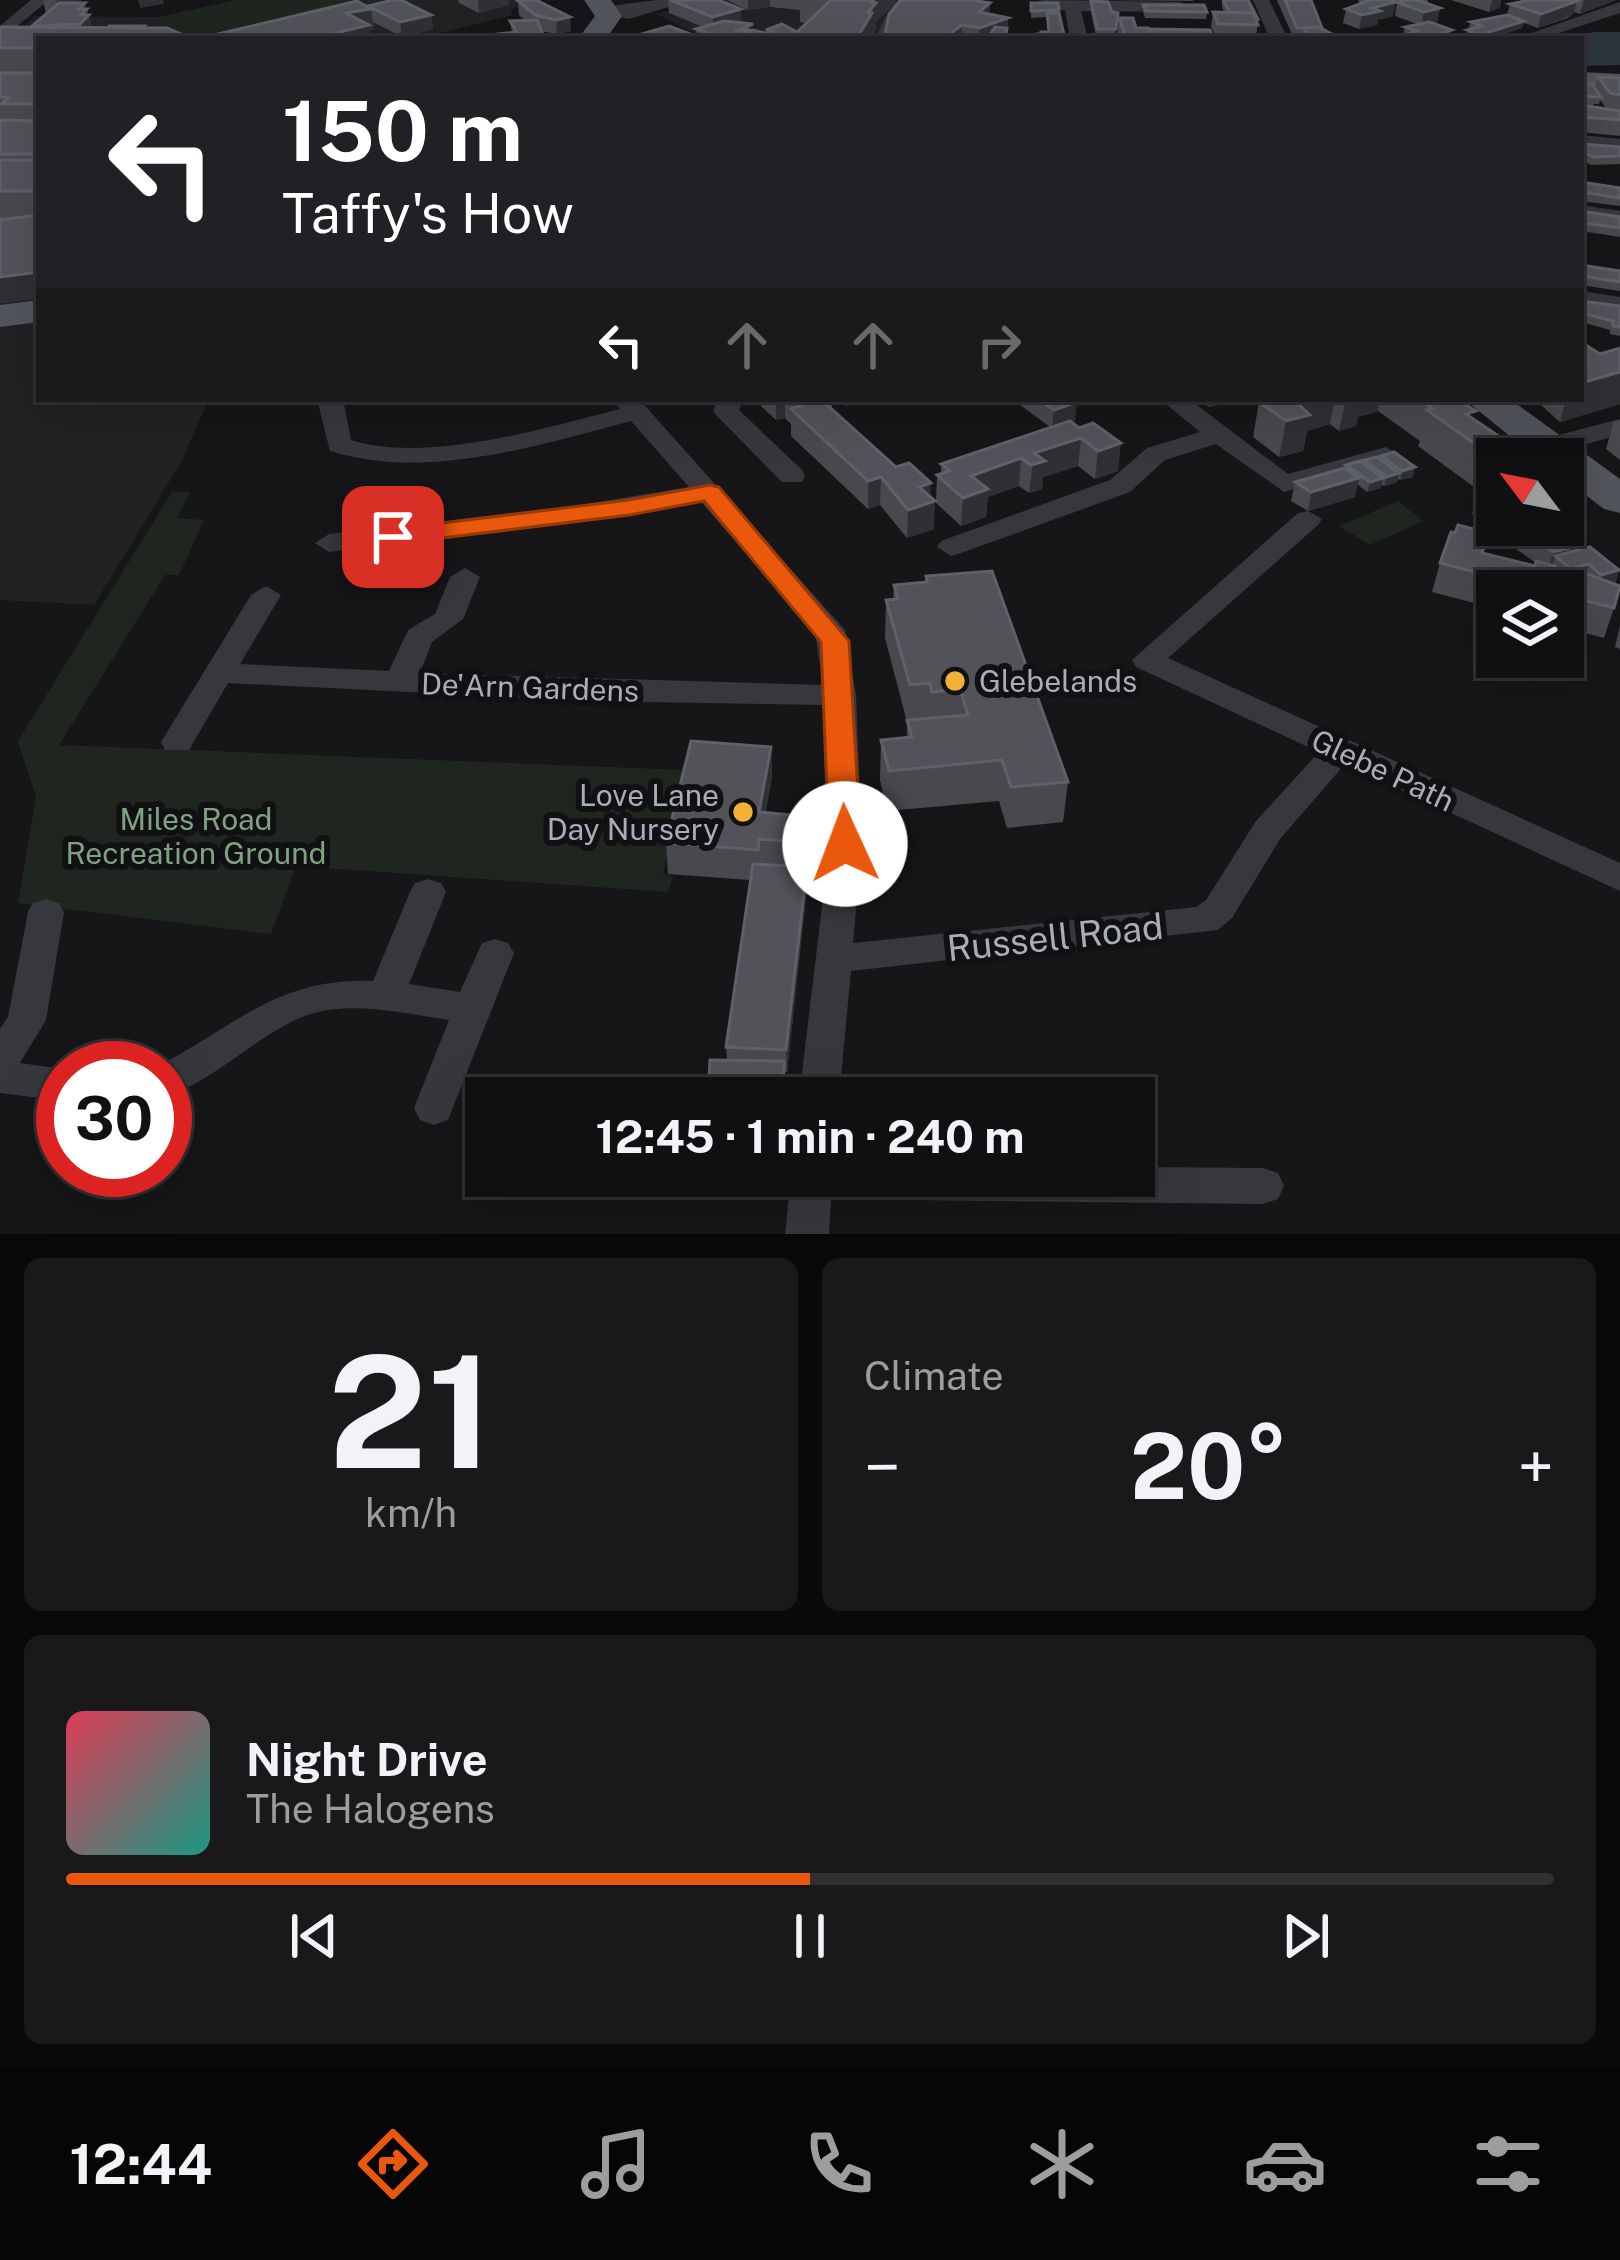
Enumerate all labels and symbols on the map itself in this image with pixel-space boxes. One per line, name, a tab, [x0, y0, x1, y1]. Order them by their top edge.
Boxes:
north arrow	[1476, 438, 1584, 546]
pin	[342, 486, 444, 588]
place label: Glebelands	[979, 663, 1137, 699]
street label: De'Arn Gardens	[420, 665, 640, 709]
marker: Glebelands	[942, 668, 968, 694]
street label: Glebe Path	[1306, 721, 1460, 819]
place label: Love Lane Day Nursery	[547, 777, 719, 847]
position arrow	[782, 781, 908, 907]
marker: Love Lane Day Nursery	[730, 799, 756, 825]
park label: Miles Road Recreation Ground	[66, 801, 327, 871]
street label: Russell Road	[945, 905, 1165, 969]
speed limit sign: 30	[36, 1041, 192, 1197]

